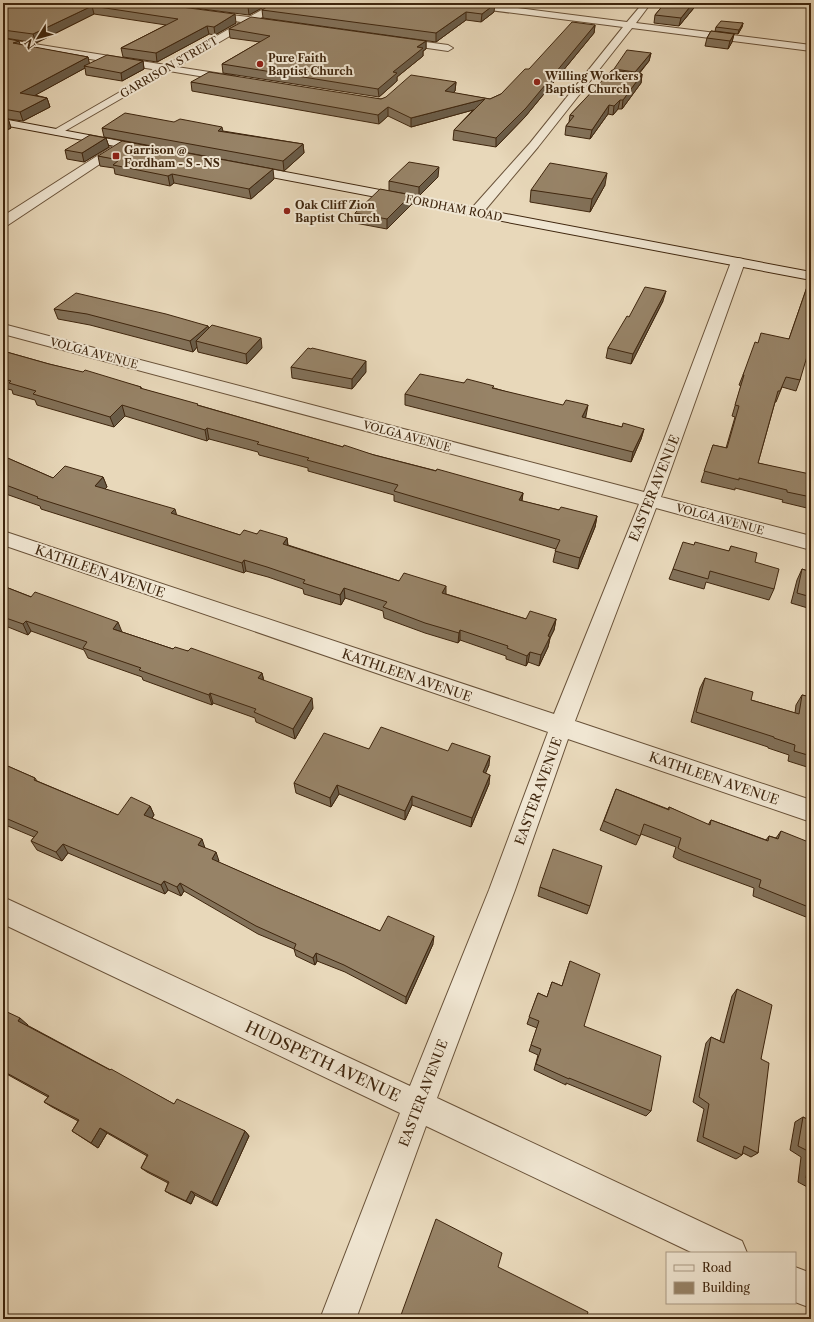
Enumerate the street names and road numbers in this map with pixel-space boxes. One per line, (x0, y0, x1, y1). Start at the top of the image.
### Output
street label: GARRISON STREET (117, 33, 221, 101)
street label: FORDHAM ROAD (404, 192, 504, 224)
street label: VOLGA AVENUE (47, 334, 140, 372)
street label: VOLGA AVENUE (360, 417, 453, 455)
street label: EASTER AVENUE (625, 432, 683, 544)
street label: VOLGA AVENUE (673, 500, 766, 538)
street label: KATHLEEN AVENUE (33, 541, 167, 601)
street label: KATHLEEN AVENUE (340, 645, 474, 705)
street label: EASTER AVENUE (511, 735, 565, 847)
street label: KATHLEEN AVENUE (647, 748, 781, 808)
street label: HUDSPETH AVENUE (242, 1016, 404, 1106)
street label: EASTER AVENUE (395, 1037, 451, 1149)

